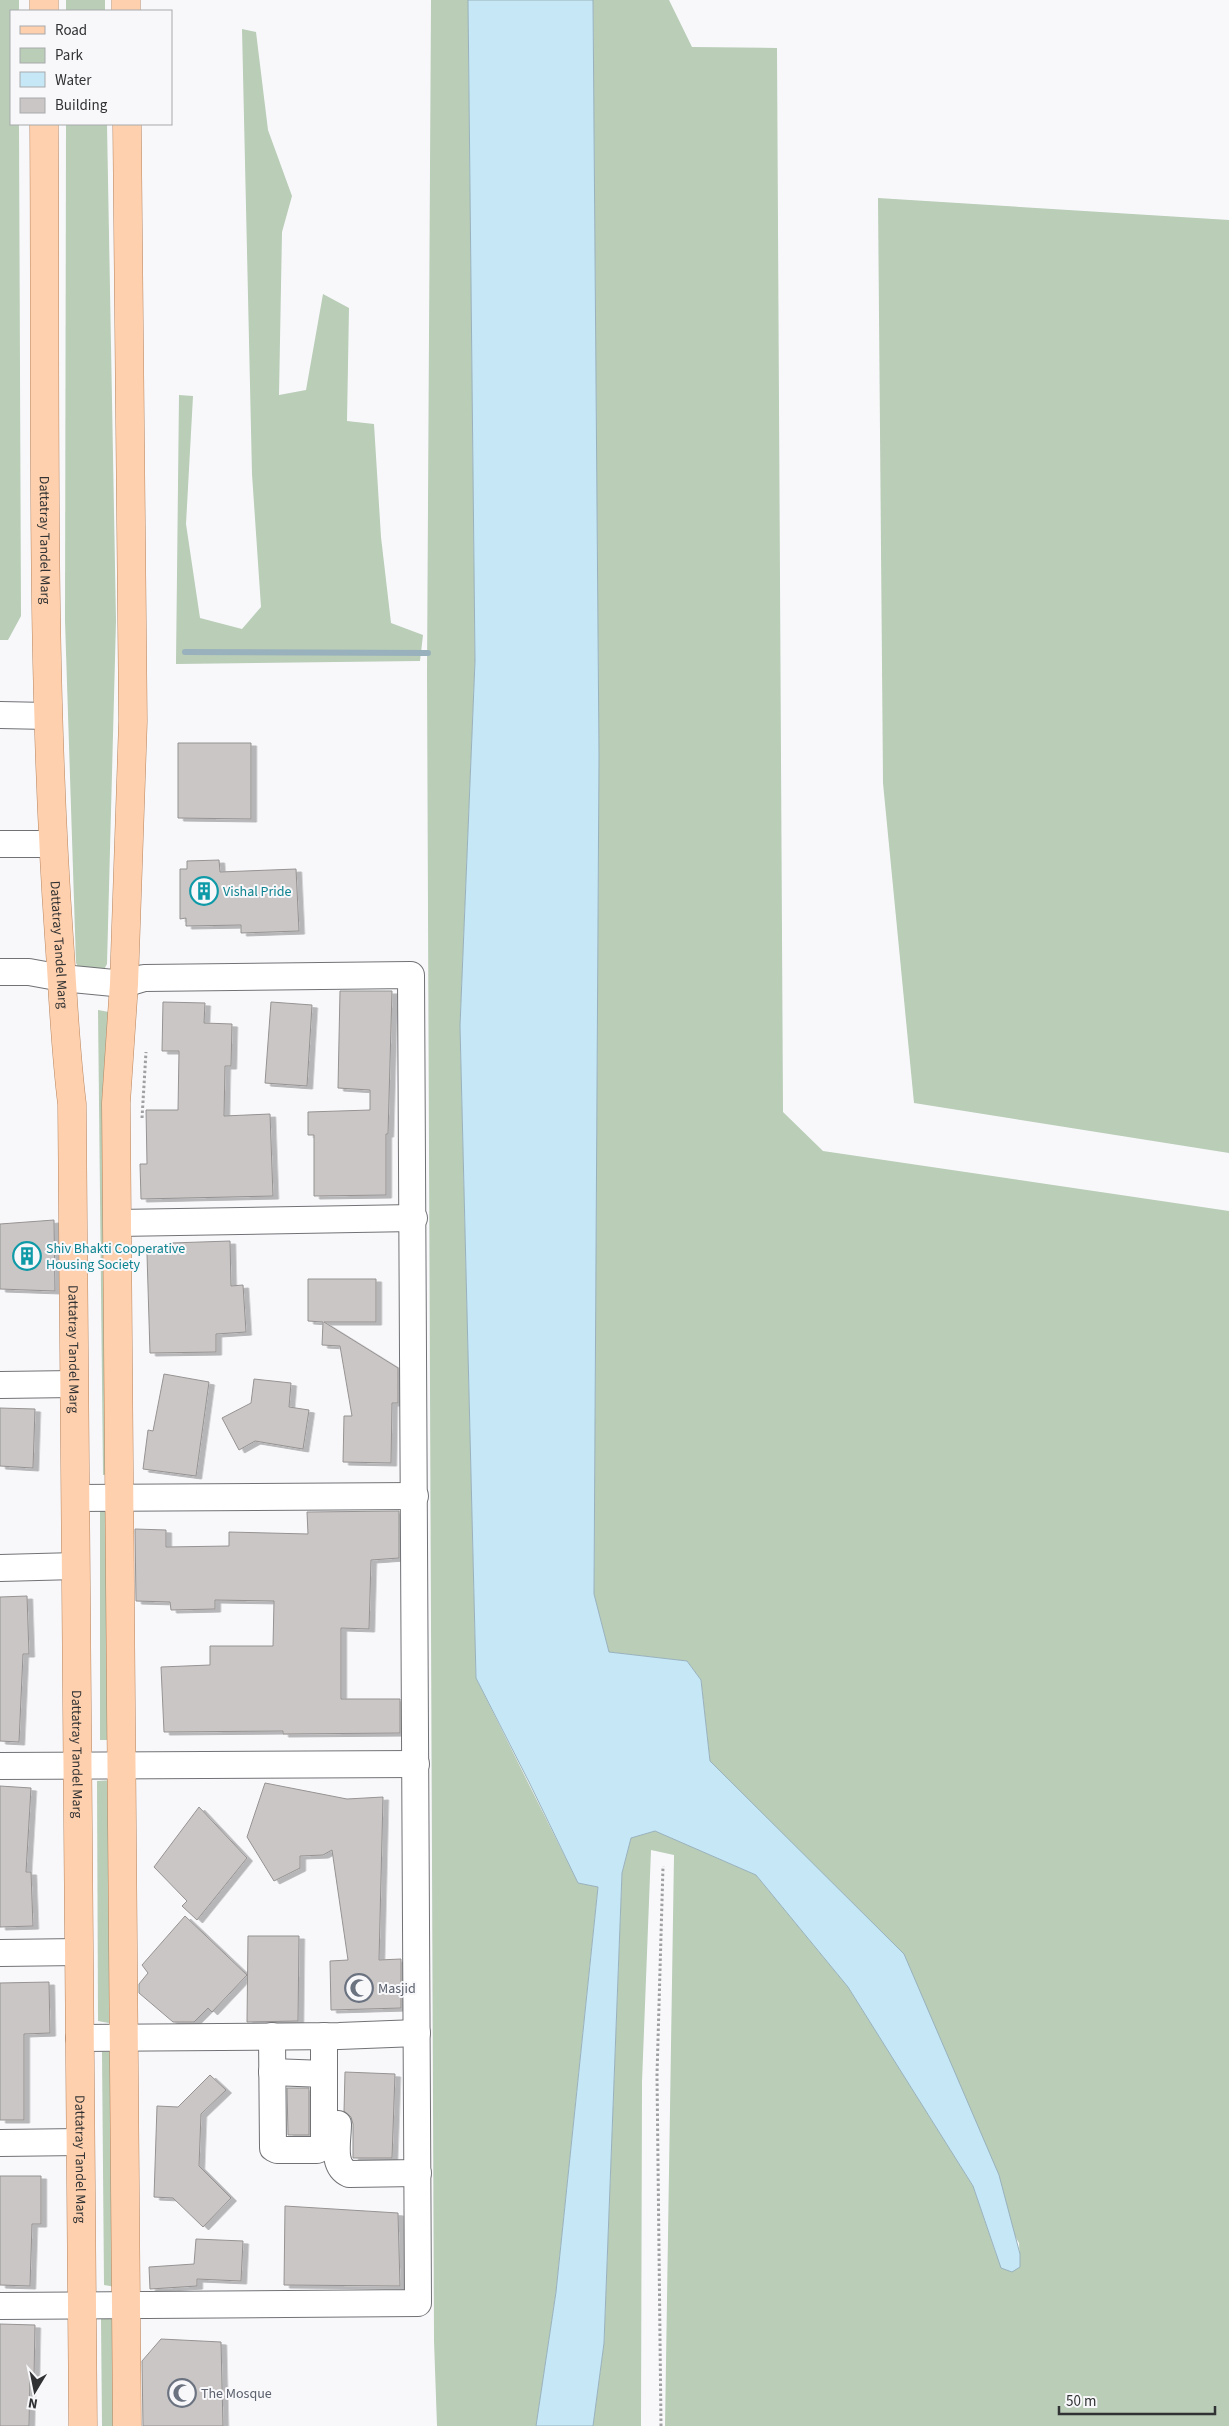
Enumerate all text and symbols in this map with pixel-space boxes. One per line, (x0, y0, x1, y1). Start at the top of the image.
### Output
legend (10, 10, 172, 125)
text: Road (55, 20, 87, 41)
text: Park (55, 45, 84, 66)
text: Water (55, 70, 92, 91)
text: Building (55, 95, 108, 116)
street label: Dattatray Tandel Marg (34, 476, 55, 604)
building icon: Vishal Pride (189, 876, 219, 906)
street label: Dattatray Tandel Marg (44, 880, 73, 1009)
place label: Vishal Pride (223, 882, 292, 902)
place label: Shiv Bhakti Cooperative Housing Society (46, 1239, 185, 1275)
building icon: Shiv Bhakti Cooperative Housing Society (12, 1241, 42, 1271)
street label: Dattatray Tandel Marg (63, 1285, 84, 1413)
street label: Dattatray Tandel Marg (66, 1690, 87, 1818)
mosque icon: Masjid (344, 1973, 374, 2003)
place label: Masjid (378, 1979, 416, 1999)
street label: Dattatray Tandel Marg (69, 2095, 90, 2223)
north arrow (10, 2366, 60, 2416)
mosque icon: The Mosque (167, 2378, 197, 2408)
place label: The Mosque (201, 2384, 272, 2404)
scale bar (1059, 2384, 1215, 2416)
text: 50 m (1066, 2391, 1096, 2412)
text: N (27, 2392, 39, 2413)

